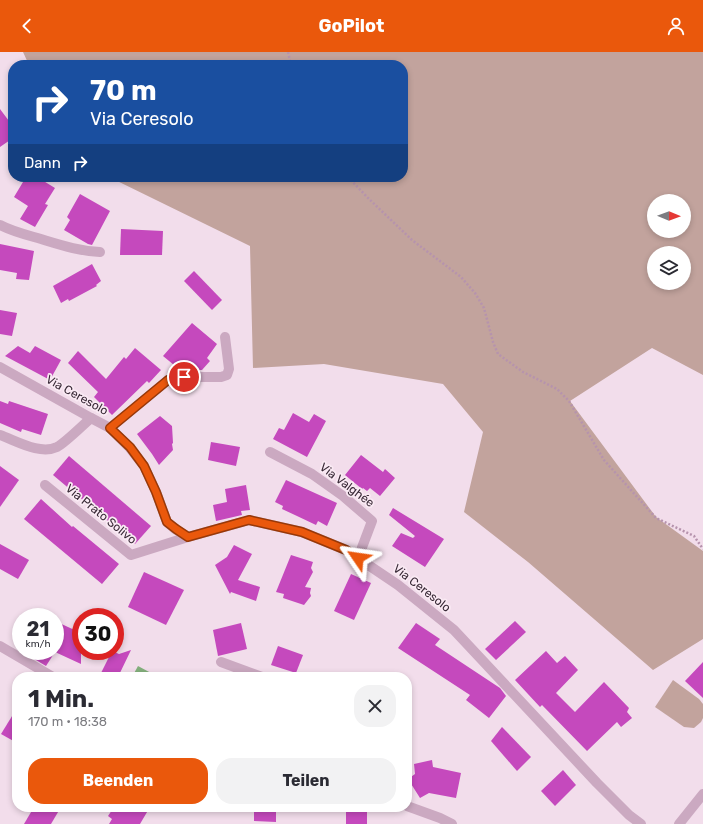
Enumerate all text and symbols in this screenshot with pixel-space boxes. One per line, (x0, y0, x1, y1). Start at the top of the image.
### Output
icon: back (16, 15, 38, 37)
text: GoPilot (319, 15, 384, 37)
icon: person (665, 15, 687, 37)
text: 70 m (90, 74, 157, 107)
icon: right (24, 76, 76, 128)
text: Via Ceresolo (90, 108, 193, 130)
icon: right (69, 152, 91, 174)
text: Dann (24, 154, 61, 172)
north arrow (647, 194, 691, 238)
map controls (647, 194, 691, 290)
button: layers (647, 246, 691, 290)
pin (167, 360, 201, 394)
icon: arrive (173, 366, 195, 388)
street label: Via Ceresolo (43, 372, 111, 418)
street label: Via Valghée (317, 460, 377, 510)
street label: Via Prato Solivo (63, 481, 139, 547)
position arrow (337, 537, 379, 579)
street label: Via Ceresolo (391, 561, 454, 615)
speed limit sign: 30 (72, 608, 124, 660)
text: 21 (27, 617, 49, 641)
text: km/h (26, 638, 50, 650)
text: 1 Min. (28, 685, 94, 713)
button: close (354, 685, 396, 727)
text: 170 m · 18:38 (28, 714, 107, 729)
button: Beenden (28, 758, 208, 804)
button: Teilen (216, 758, 396, 804)

